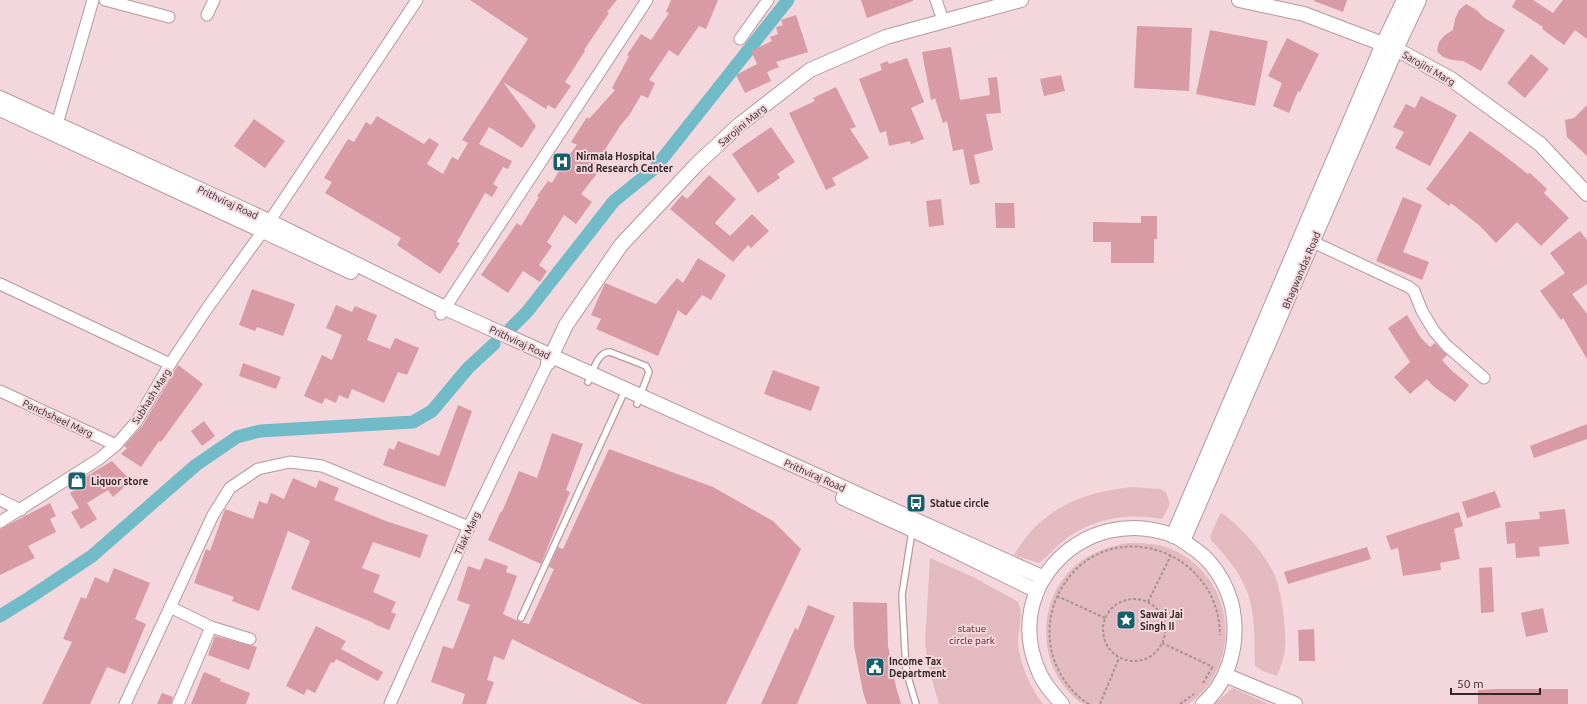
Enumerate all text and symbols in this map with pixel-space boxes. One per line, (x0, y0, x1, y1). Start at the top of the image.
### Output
street label: Sarojini Marg (1401, 49, 1457, 88)
street label: Sarojini Marg (716, 102, 768, 148)
hospital icon: Nirmala Hospital and Research Center (551, 151, 573, 173)
place label: Nirmala Hospital and Research Center (576, 151, 674, 174)
street label: Prithviraj Road (196, 184, 260, 221)
street label: Bhagwandas Road (1280, 230, 1323, 310)
street label: Prithviraj Road (488, 324, 552, 361)
street label: Subhash Marg (130, 366, 173, 426)
street label: Panchsheel Marg (21, 397, 95, 440)
street label: Prithviraj Road (782, 457, 847, 494)
shop icon: Liquor store (66, 470, 88, 492)
place label: Liquor store (91, 476, 149, 487)
bus stop icon: Statue circle (905, 492, 927, 514)
place label: Statue circle (930, 498, 989, 509)
street label: Tilak Marg (453, 510, 482, 557)
place icon: Sawai Jai Singh II (1115, 609, 1137, 631)
place label: Sawai Jai Singh II (1140, 609, 1183, 632)
park label: statue circle park (949, 623, 995, 646)
public building icon: Income Tax Department (864, 656, 886, 678)
place label: Income Tax Department (889, 656, 947, 679)
scale bar (1451, 670, 1540, 696)
text: 50 m (1457, 677, 1484, 690)

